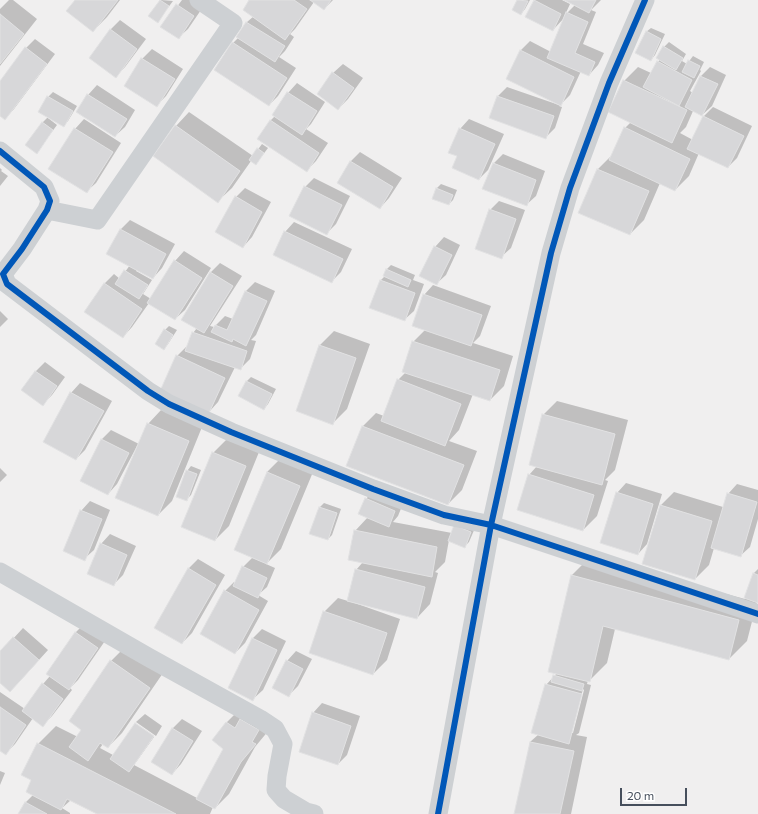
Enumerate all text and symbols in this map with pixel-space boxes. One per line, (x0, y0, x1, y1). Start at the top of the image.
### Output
scale bar (622, 780, 689, 806)
text: 20 m (627, 788, 654, 802)

